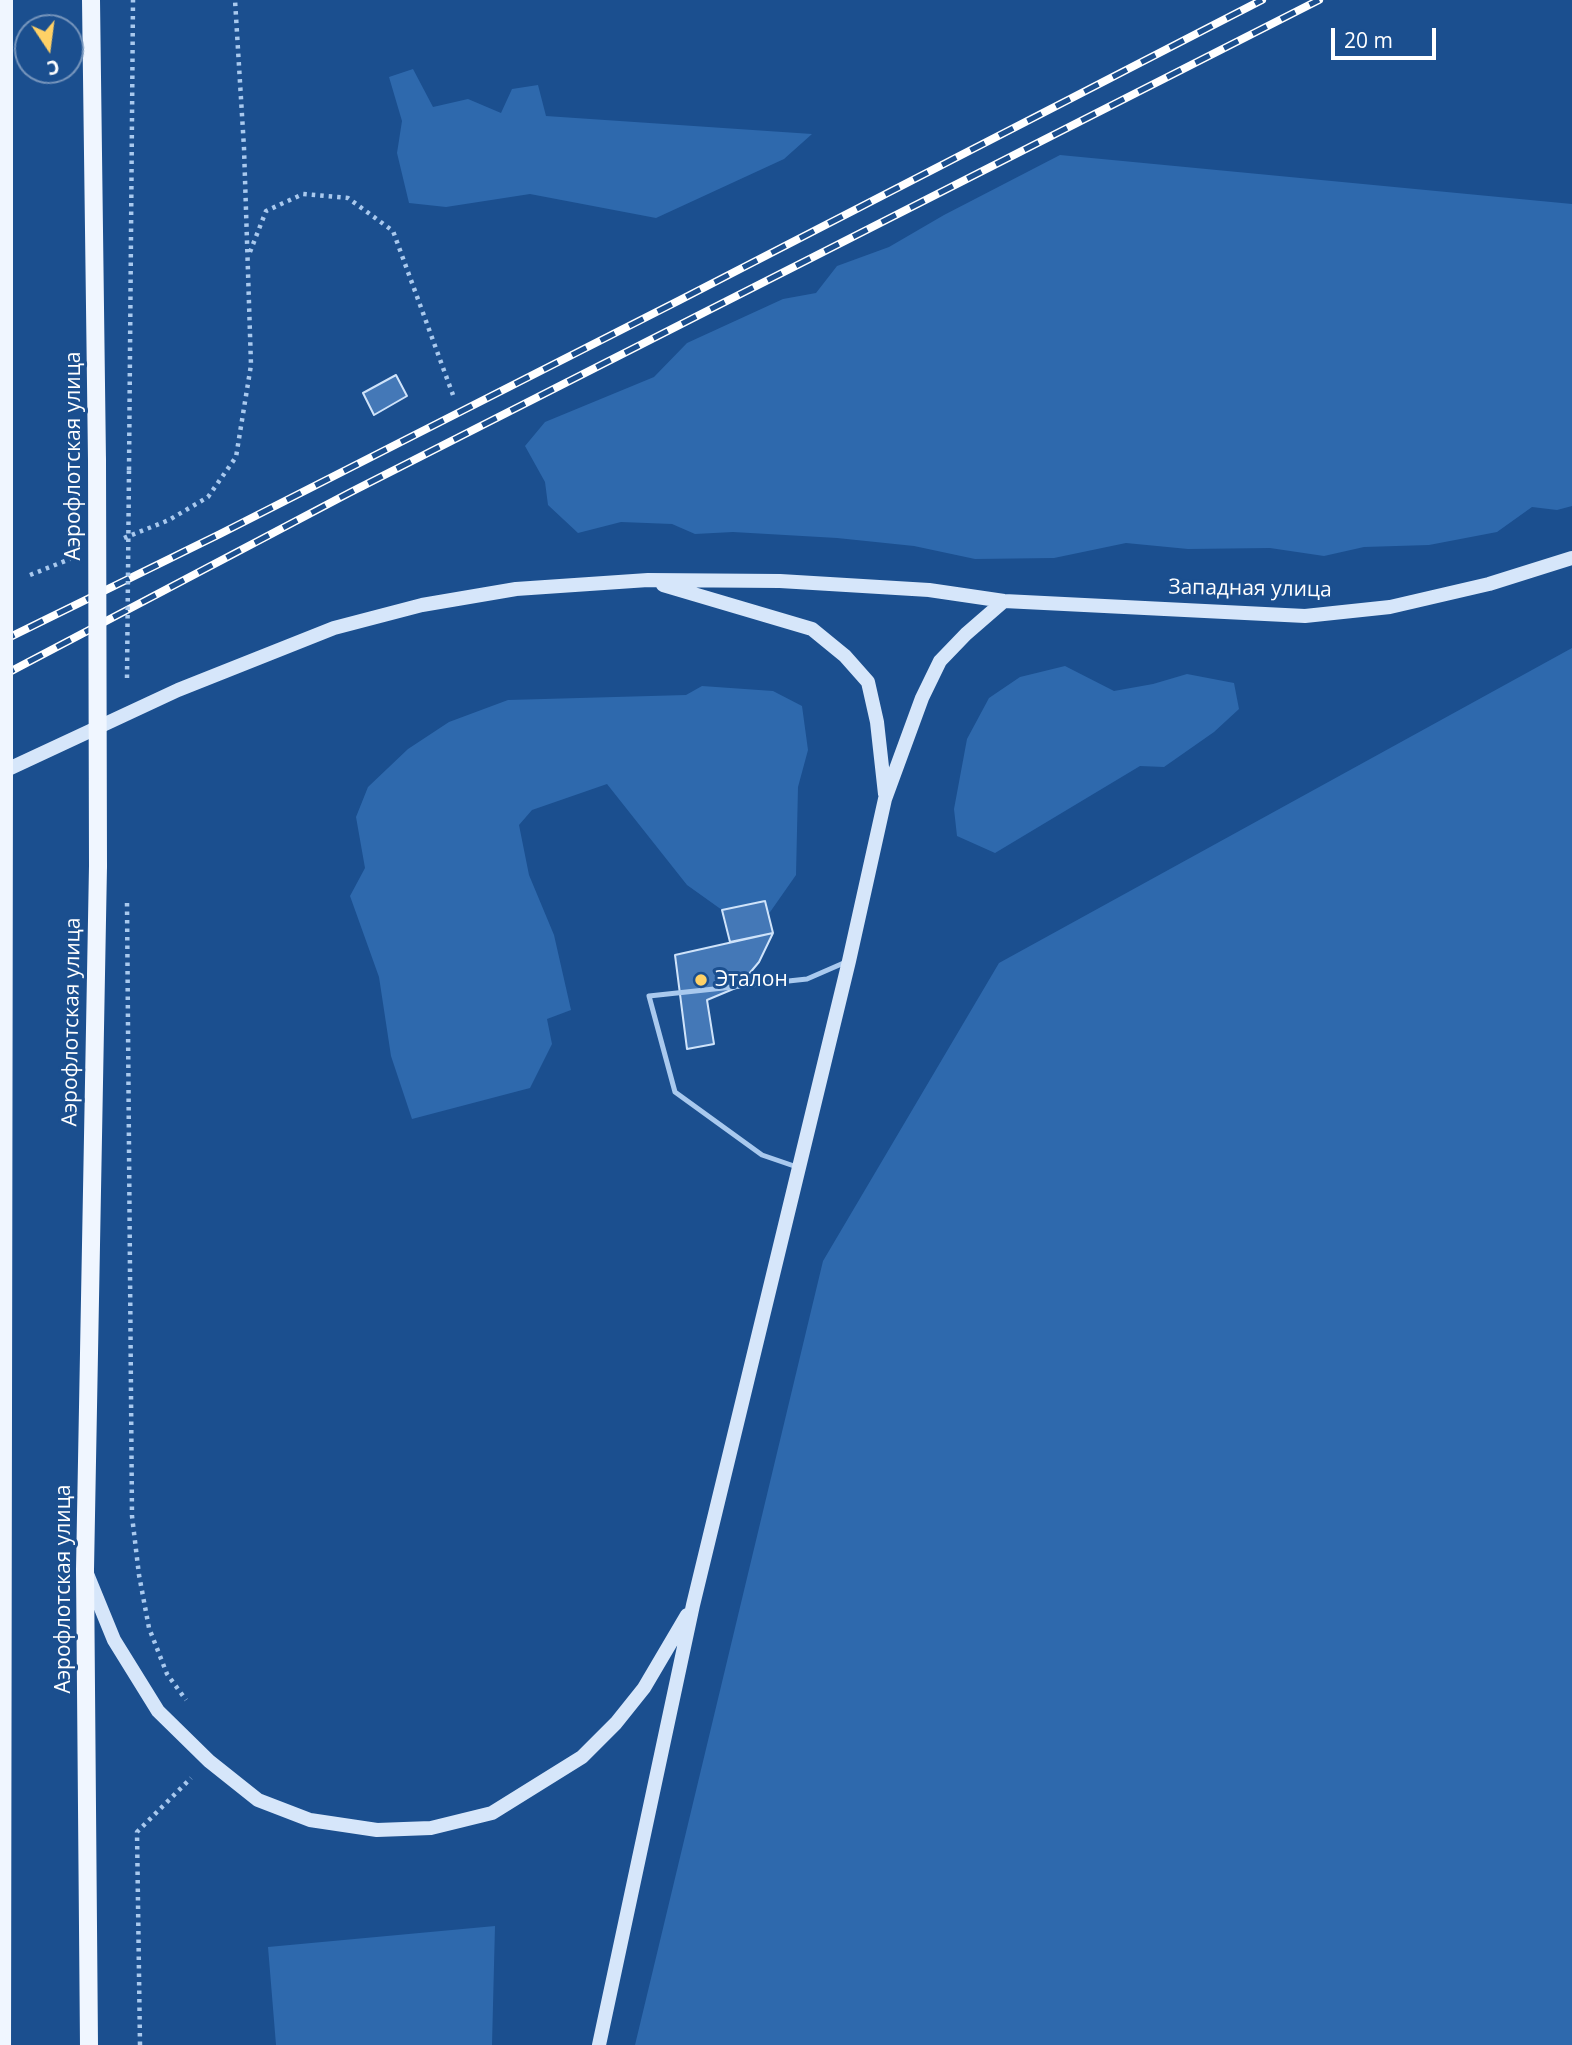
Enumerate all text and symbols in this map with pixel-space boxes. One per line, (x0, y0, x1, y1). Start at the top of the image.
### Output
north arrow (14, 14, 84, 84)
scale bar (1334, 14, 1439, 58)
text: 20 m (1344, 26, 1393, 54)
text: С (44, 53, 62, 82)
street label: Аэрофлотская улица (61, 351, 87, 561)
street label: Западная улица (1168, 575, 1332, 603)
street label: Аэрофлотская улица (58, 917, 86, 1127)
place label: Эталон (715, 967, 788, 993)
marker: Эталон (693, 972, 709, 988)
street label: Аэрофлотская улица (51, 1484, 77, 1694)

